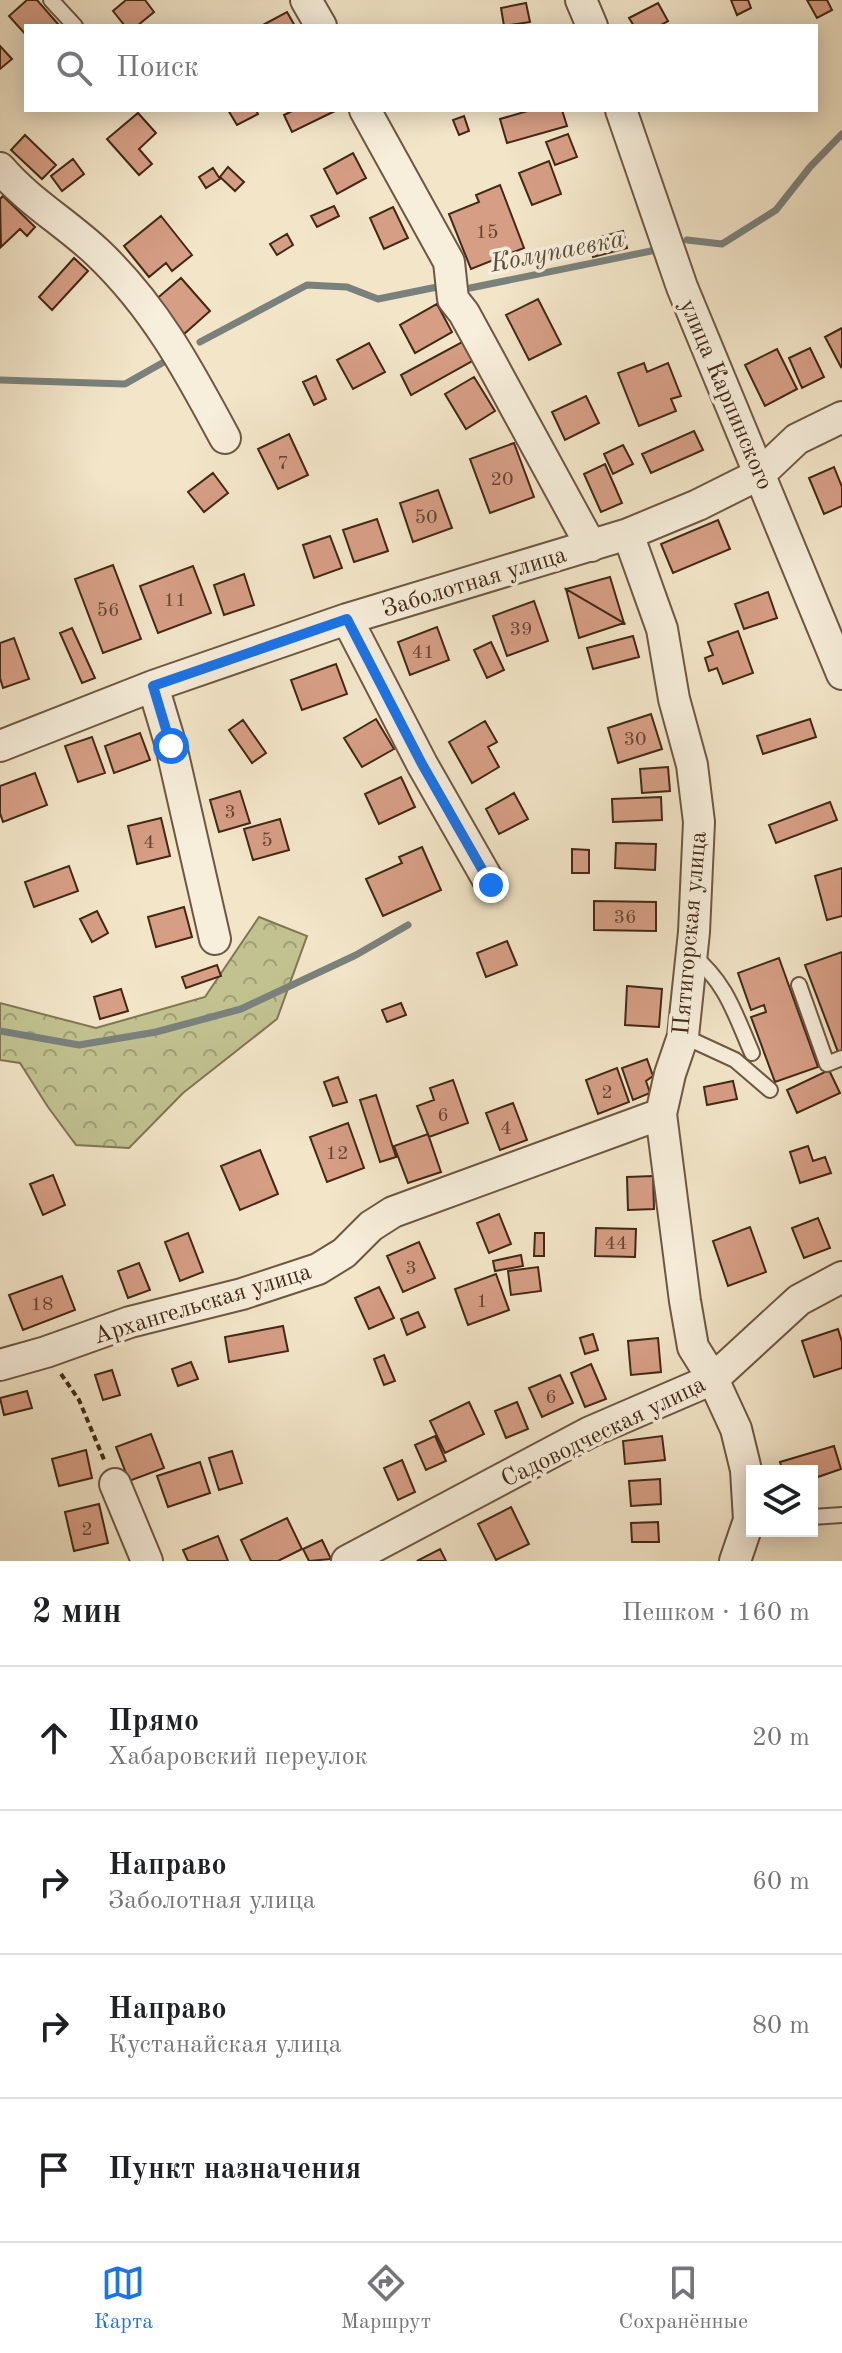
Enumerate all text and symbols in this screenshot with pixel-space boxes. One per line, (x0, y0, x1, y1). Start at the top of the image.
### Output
search box (24, 24, 818, 112)
icon: search (52, 46, 96, 90)
text: Поиск (116, 53, 199, 83)
house number: 15 (475, 223, 499, 243)
water label: Колупаевка (487, 226, 627, 278)
street label: улица Карпинского (674, 296, 776, 494)
house number: 7 (277, 454, 289, 474)
house number: 20 (490, 470, 514, 490)
house number: 50 (414, 508, 438, 528)
street label: Заболотная улица (379, 543, 570, 622)
house number: 11 (163, 591, 187, 611)
house number: 56 (96, 601, 120, 621)
house number: 39 (509, 620, 533, 640)
house number: 41 (411, 643, 435, 663)
route start (153, 728, 189, 764)
house number: 30 (623, 730, 647, 750)
house number: 3 (224, 803, 236, 823)
street label: Пятигорская улица (670, 830, 712, 1036)
house number: 5 (261, 831, 273, 851)
house number: 4 (143, 833, 155, 853)
route end (473, 867, 509, 903)
house number: 36 (613, 908, 637, 928)
house number: 2 (601, 1083, 613, 1103)
house number: 6 (437, 1106, 449, 1126)
house number: 4 (500, 1119, 512, 1139)
house number: 12 (325, 1144, 349, 1164)
house number: 44 (604, 1234, 628, 1254)
house number: 3 (405, 1259, 417, 1279)
street label: Архангельская улица (91, 1260, 314, 1349)
house number: 1 (476, 1292, 488, 1312)
house number: 18 (30, 1295, 54, 1315)
street label: Садоводческая улица (498, 1373, 710, 1493)
house number: 6 (545, 1388, 557, 1408)
map controls (746, 1465, 818, 1537)
button: layers (746, 1465, 818, 1537)
house number: 2 (81, 1520, 93, 1540)
text: 2 мин (32, 1596, 122, 1630)
text: Пешком · 160 m (622, 1600, 810, 1626)
text: Прямо (108, 1707, 199, 1737)
icon: ahead (32, 1716, 76, 1760)
text: 20 m (752, 1725, 810, 1751)
text: Хабаровский переулок (108, 1744, 368, 1770)
text: Направо (108, 1851, 227, 1881)
icon: right (32, 1860, 76, 1904)
text: 60 m (752, 1869, 810, 1895)
text: Заболотная улица (108, 1888, 316, 1914)
text: Направо (108, 1995, 227, 2025)
icon: right (32, 2004, 76, 2048)
text: 80 m (752, 2013, 810, 2039)
text: Кустанайская улица (108, 2032, 342, 2058)
icon: arrive (32, 2148, 76, 2192)
text: Пункт назначения (108, 2155, 361, 2185)
tab: Карта (94, 2261, 153, 2336)
tab: Маршрут (341, 2261, 431, 2336)
tab: Сохранённые (618, 2261, 748, 2336)

